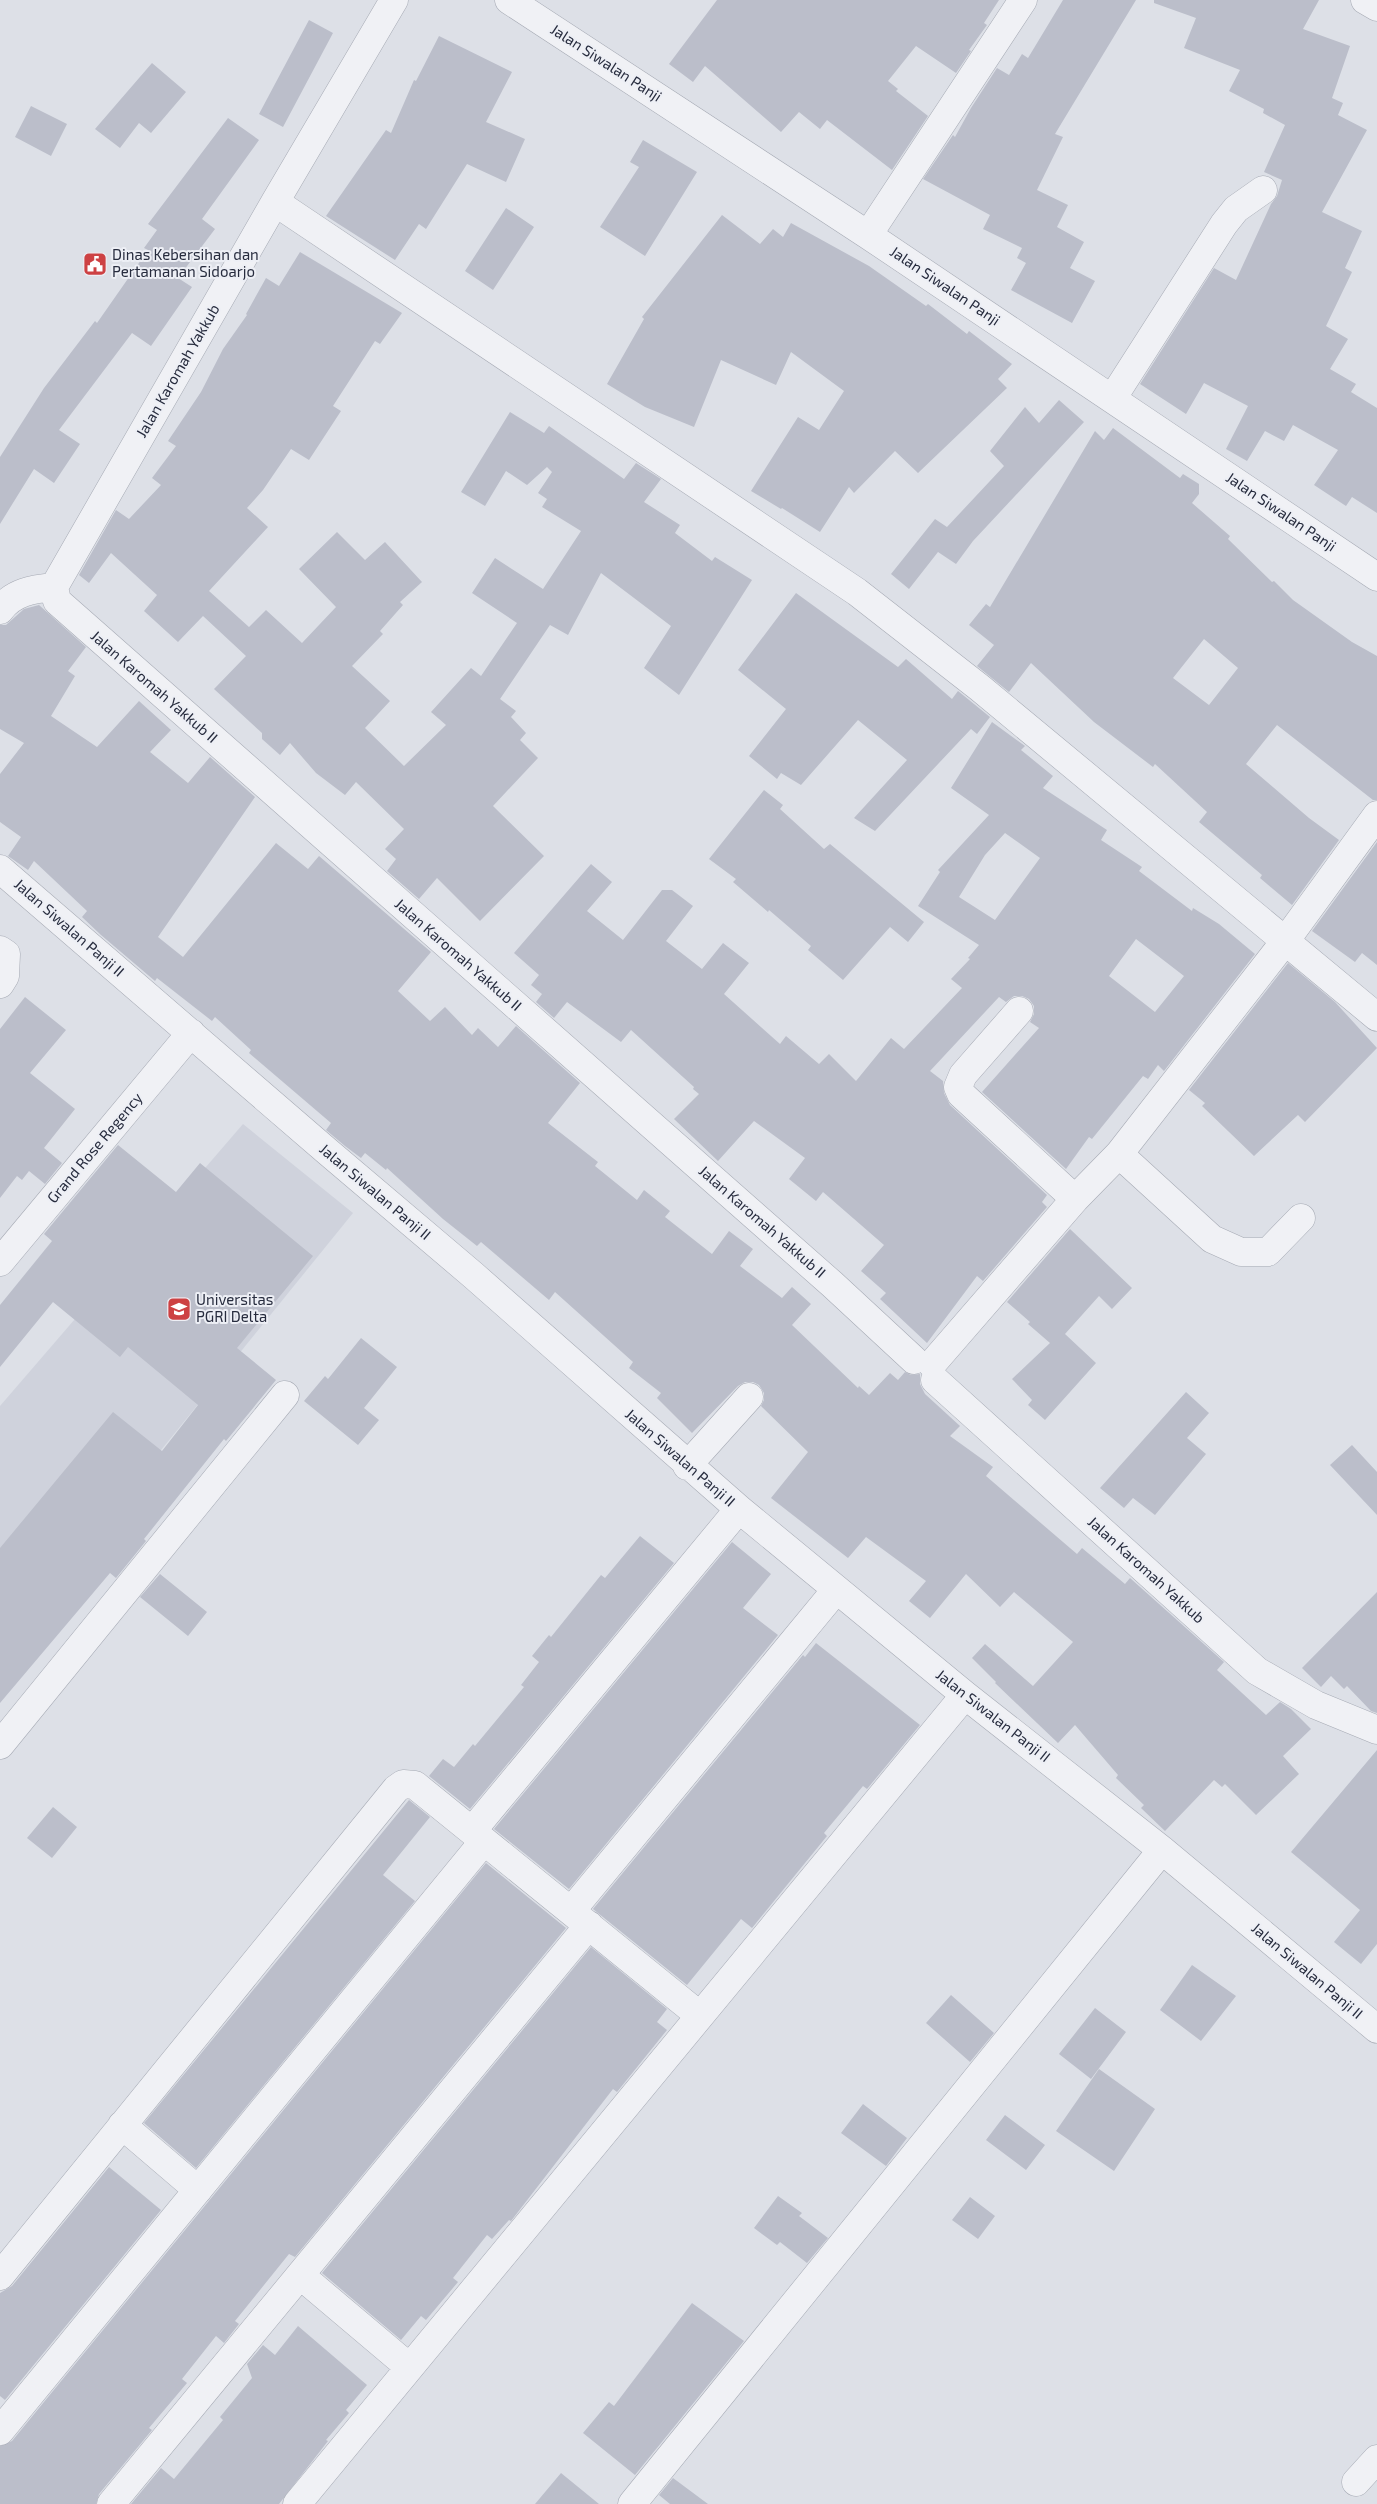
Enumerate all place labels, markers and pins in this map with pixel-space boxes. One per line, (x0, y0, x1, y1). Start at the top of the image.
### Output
place label: Dinas Kebersihan dan Pertamanan Sidoarjo (112, 245, 259, 281)
public building icon: Dinas Kebersihan dan Pertamanan Sidoarjo (82, 251, 108, 277)
place label: Universitas PGRI Delta (196, 1290, 273, 1325)
school or university icon: Universitas PGRI Delta (166, 1296, 192, 1322)

